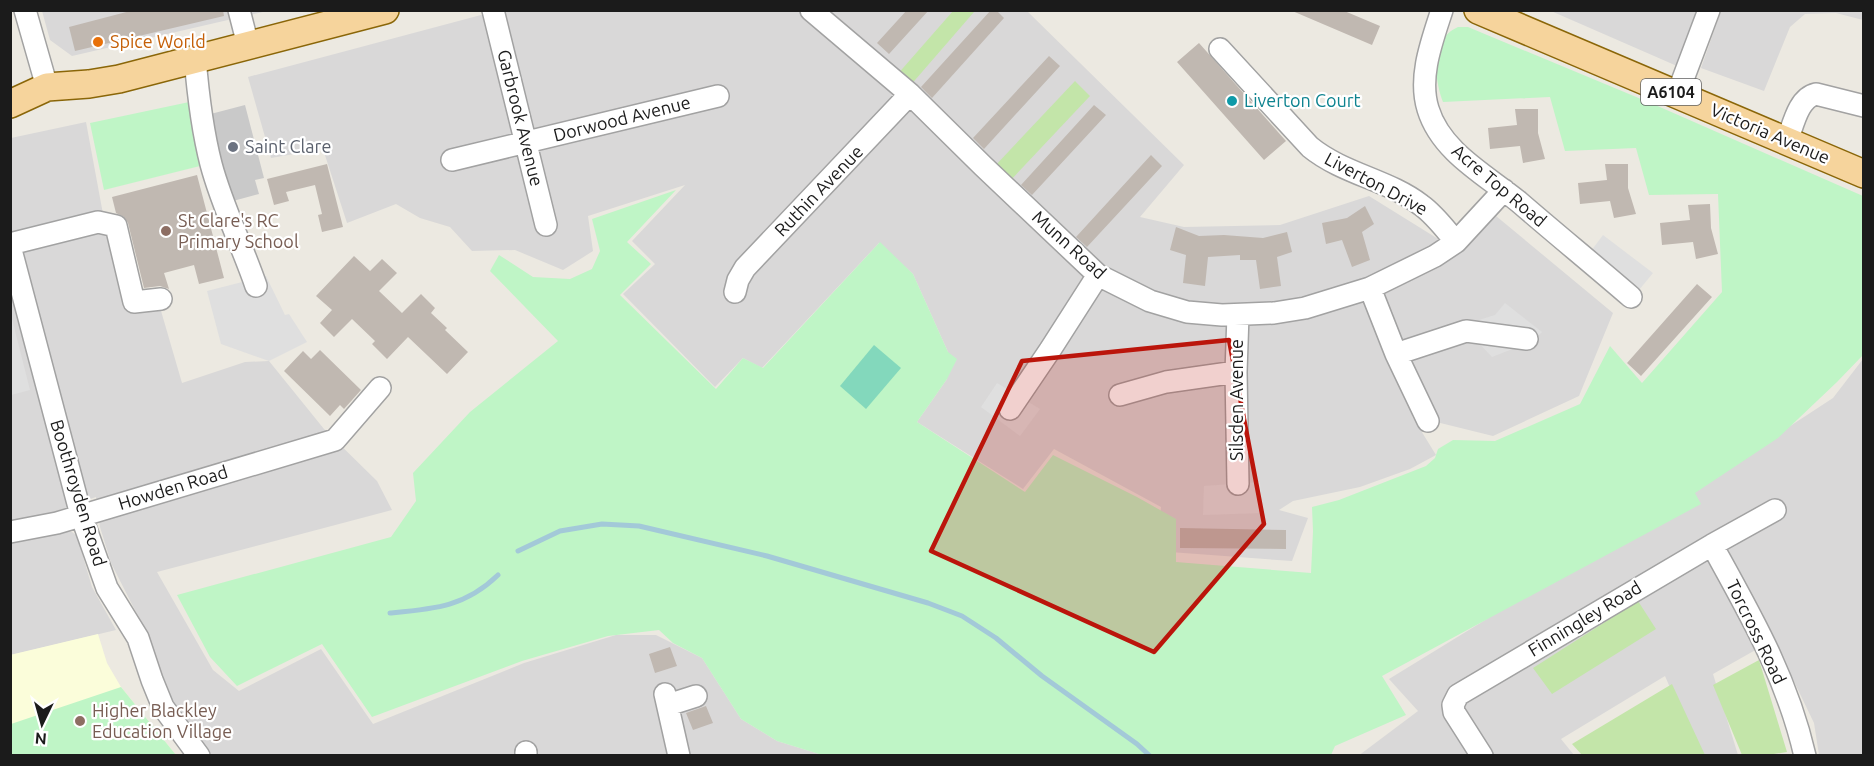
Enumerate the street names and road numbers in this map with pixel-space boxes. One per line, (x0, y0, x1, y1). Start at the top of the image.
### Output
street label: Garbrook Avenue (494, 47, 548, 188)
road number: A6104 (1641, 79, 1701, 105)
street label: Dorwood Avenue (551, 91, 692, 145)
street label: Victoria Avenue (1708, 99, 1833, 167)
street label: Acre Top Road (1449, 140, 1551, 230)
street label: Ruthin Avenue (770, 141, 867, 240)
street label: Liverton Drive (1322, 148, 1431, 219)
street label: Munn Road (1029, 206, 1111, 282)
street label: Silsden Avenue (1226, 339, 1246, 461)
street label: Boothroyden Road (47, 417, 111, 568)
street label: Howden Road (116, 461, 230, 513)
street label: Torcross Road (1723, 576, 1791, 687)
street label: Finningley Road (1524, 577, 1645, 660)

